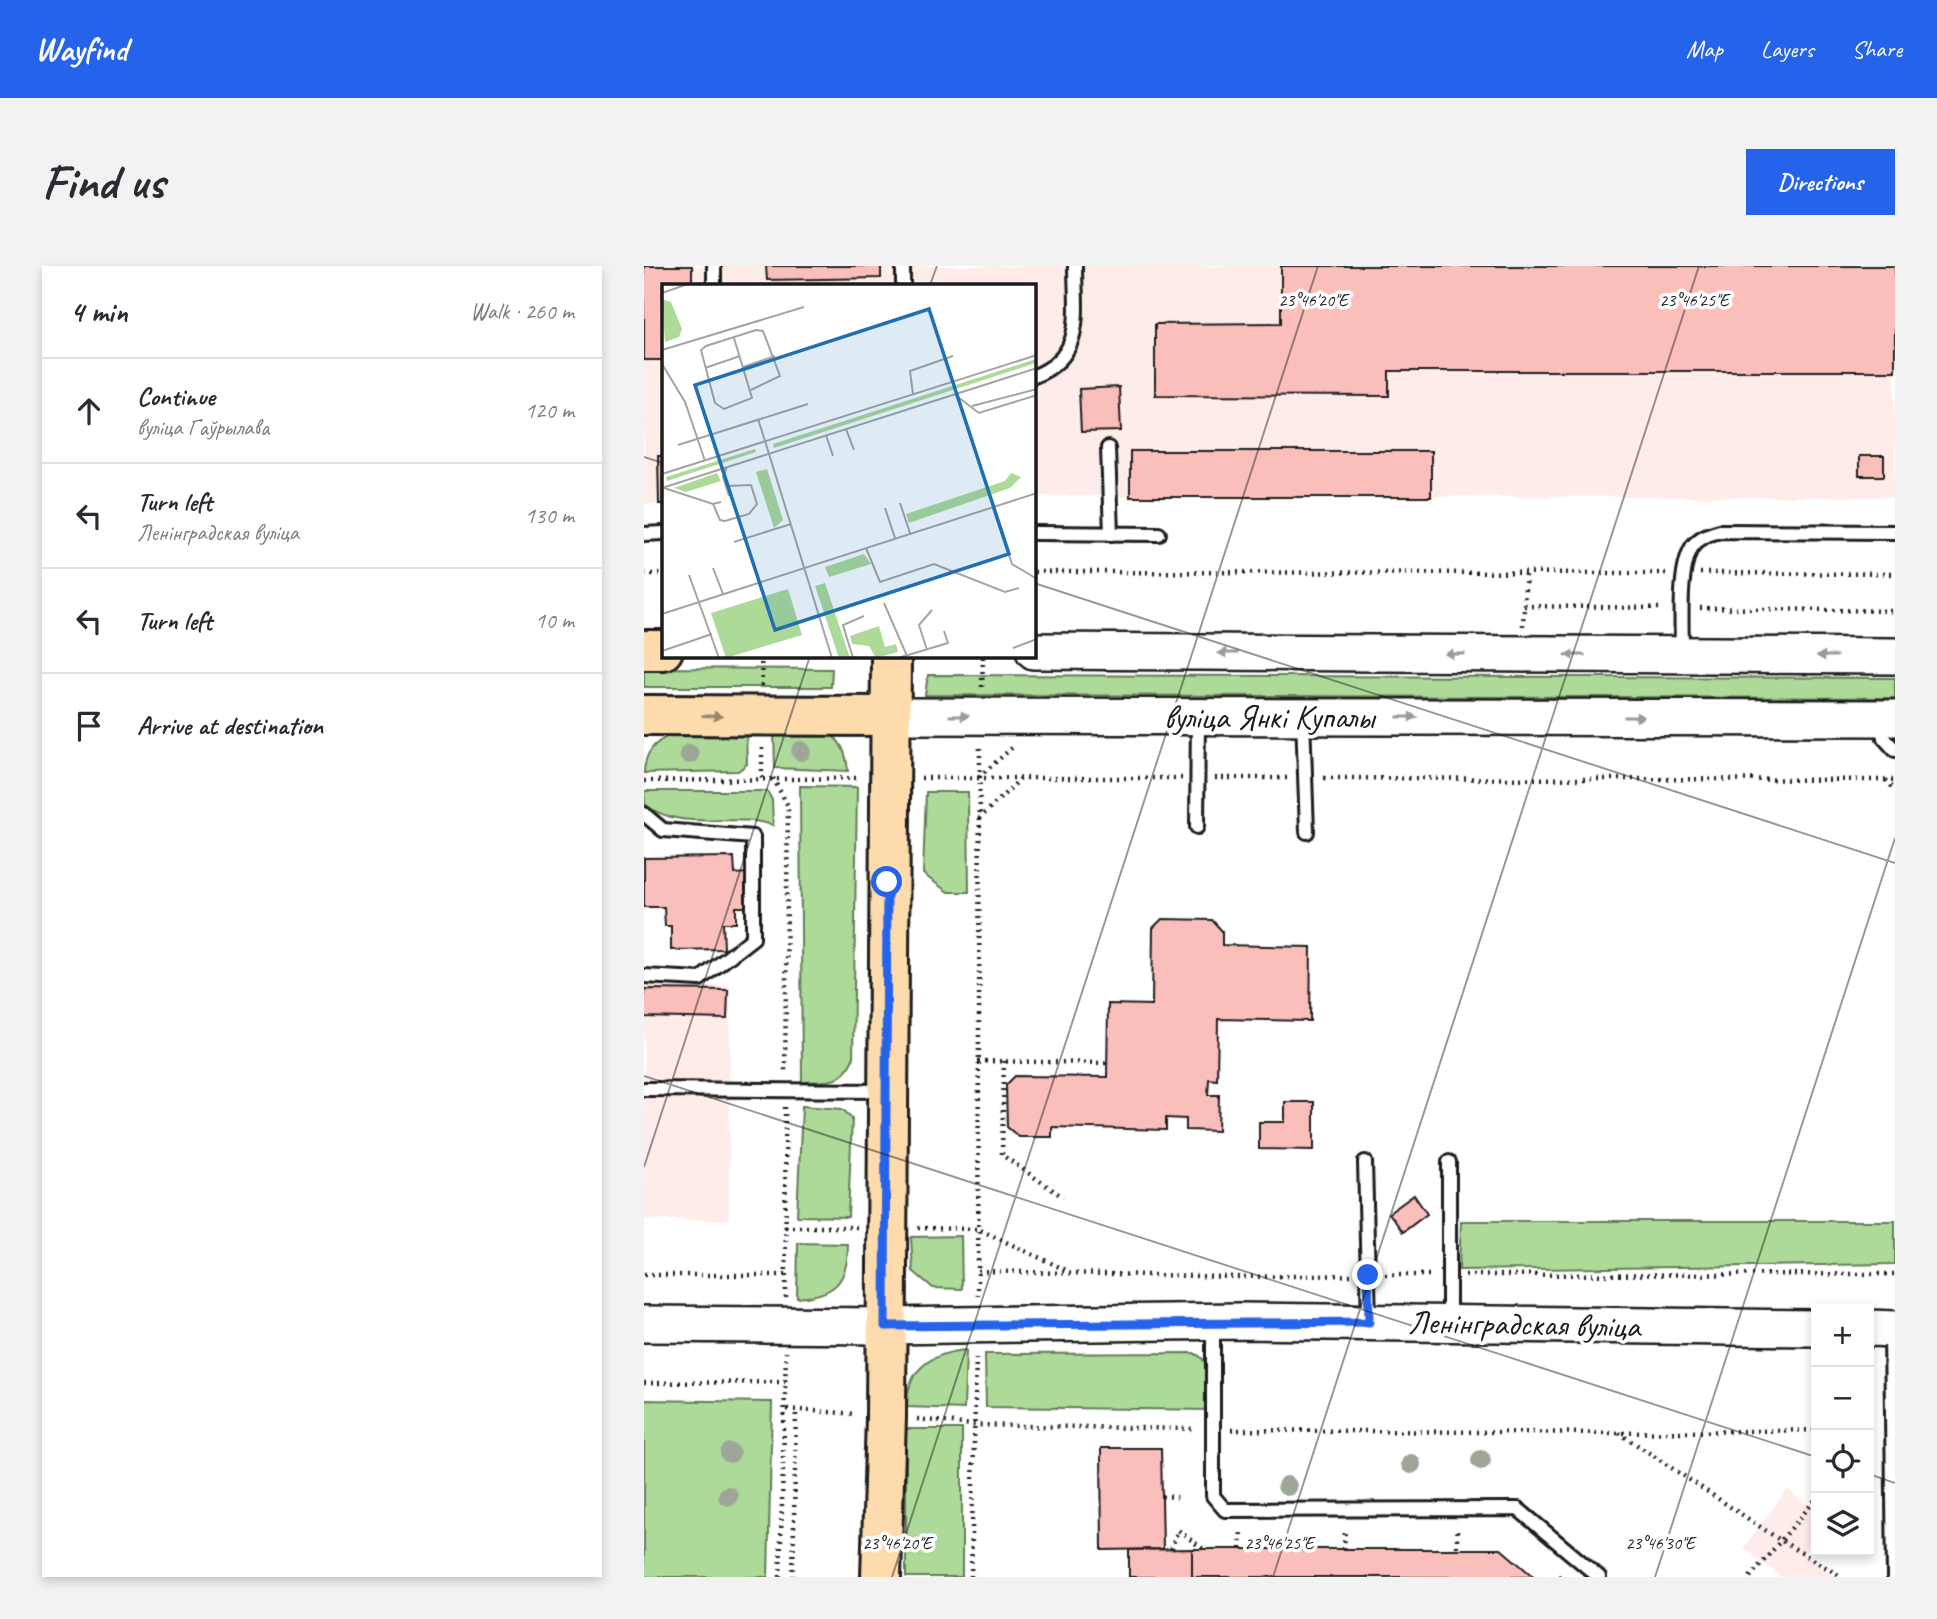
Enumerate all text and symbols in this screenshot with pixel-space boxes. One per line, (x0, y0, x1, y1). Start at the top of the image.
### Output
text: Wayfind (35, 28, 128, 70)
text: Map (1686, 34, 1723, 64)
text: Layers (1761, 34, 1814, 64)
text: Share (1852, 34, 1902, 64)
button: Directions (1746, 149, 1895, 215)
text: Find us (42, 151, 164, 213)
inset map (662, 284, 1036, 658)
text: 23°46'20"E (1278, 289, 1350, 311)
text: 23°46'25"E (1659, 289, 1731, 311)
text: 4 min (70, 293, 127, 331)
text: Walk · 260 m (470, 297, 574, 326)
text: Continue (137, 380, 215, 413)
icon: ahead (70, 392, 108, 430)
text: 120 m (525, 396, 574, 425)
text: вуліца Гаўрылава (137, 413, 269, 442)
text: Turn left (137, 485, 212, 518)
icon: left (70, 497, 108, 535)
text: 130 m (525, 501, 574, 530)
text: Ленінградская вуліца (137, 518, 299, 547)
icon: left (70, 602, 108, 640)
text: Turn left (137, 604, 212, 637)
text: 10 m (535, 606, 574, 635)
one-way arrow (1216, 647, 1238, 659)
one-way arrow (1444, 648, 1466, 660)
one-way arrow (1564, 649, 1586, 661)
one-way arrow (1816, 650, 1838, 662)
street label: вуліца Янкі Купалы (1164, 696, 1377, 738)
icon: arrive (70, 707, 108, 745)
text: Arrive at destination (137, 709, 323, 742)
one-way arrow (948, 710, 970, 722)
one-way arrow (701, 711, 723, 722)
one-way arrow (1396, 711, 1418, 723)
one-way arrow (1624, 711, 1646, 723)
route start (871, 866, 902, 897)
route end (1352, 1259, 1383, 1290)
street label: Ленінградская вуліца (1407, 1301, 1643, 1347)
map controls (1811, 1304, 1874, 1556)
button: + (1811, 1304, 1874, 1367)
button: − (1811, 1367, 1874, 1430)
button: locate (1811, 1430, 1874, 1493)
button: layers (1811, 1493, 1874, 1556)
text: 23°46'20"E (862, 1532, 934, 1554)
text: 23°46'25"E (1244, 1532, 1316, 1554)
text: 23°46'30"E (1625, 1532, 1697, 1554)

